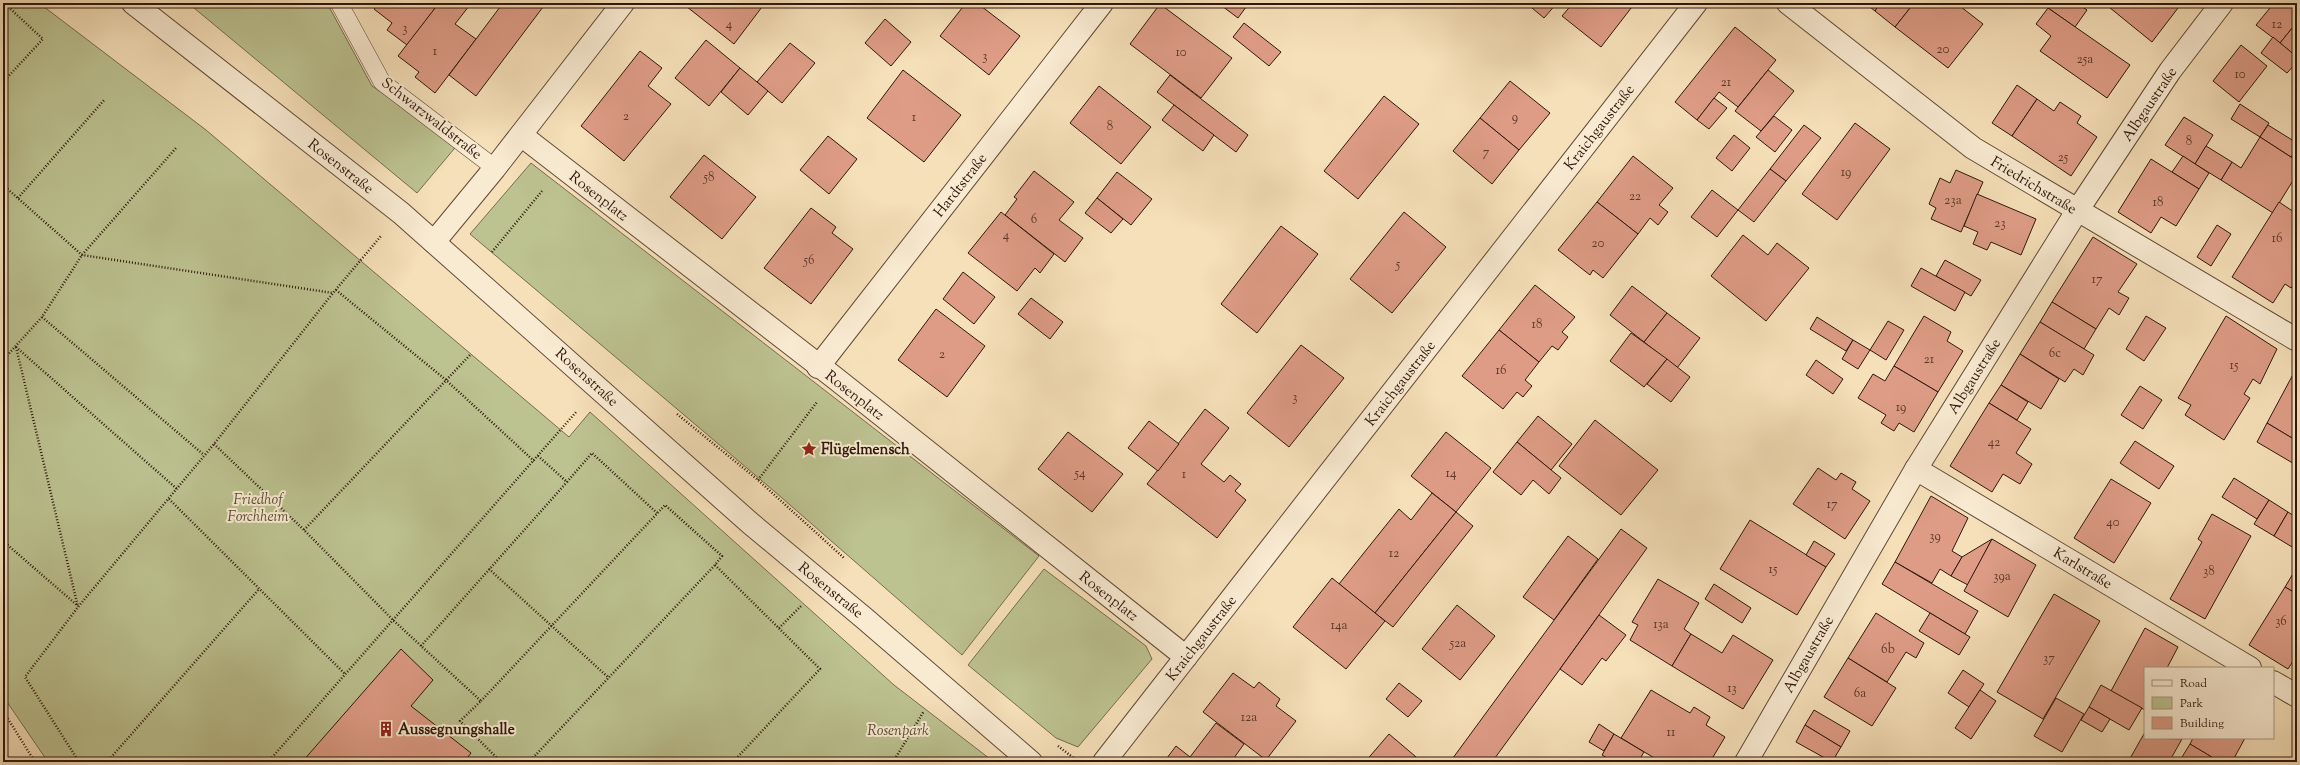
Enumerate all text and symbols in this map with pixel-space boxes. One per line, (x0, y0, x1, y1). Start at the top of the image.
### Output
house number: 4 (726, 16, 733, 34)
house number: 12 (2272, 16, 2282, 34)
house number: 3 (402, 20, 408, 38)
house number: 20 (1937, 41, 1950, 59)
house number: 1 (433, 43, 438, 61)
house number: 10 (1175, 44, 1187, 62)
house number: 3 (982, 48, 988, 66)
house number: 25a (2077, 51, 2093, 69)
street label: Albgaustraße (2118, 63, 2183, 146)
house number: 10 (2234, 66, 2246, 84)
street label: Schwarzwaldstraße (376, 73, 486, 165)
house number: 21 (1721, 74, 1732, 92)
street label: Kraichgaustraße (1560, 81, 1640, 175)
house number: 2 (623, 108, 629, 126)
house number: 1 (912, 109, 917, 127)
house number: 9 (1512, 109, 1518, 127)
house number: 8 (1107, 118, 1113, 136)
house number: 8 (2186, 133, 2192, 151)
street label: Rosenstraße (303, 135, 378, 200)
house number: 7 (1483, 144, 1490, 162)
street label: Hardtstraße (929, 149, 993, 222)
house number: 25 (2058, 149, 2069, 167)
street label: Friedrichstraße (1986, 152, 2080, 220)
house number: 19 (1841, 164, 1851, 182)
street label: Rosenplatz (564, 167, 632, 227)
house number: 58 (703, 169, 714, 187)
house number: 22 (1629, 188, 1641, 206)
house number: 23a (1944, 192, 1962, 210)
house number: 18 (2153, 194, 2163, 212)
house number: 6 (1031, 211, 1037, 229)
house number: 23 (1994, 215, 2006, 233)
house number: 4 (1003, 227, 1010, 245)
house number: 16 (2272, 230, 2282, 248)
house number: 20 (1592, 235, 1605, 253)
house number: 56 (803, 252, 814, 270)
house number: 5 (1395, 256, 1401, 274)
house number: 17 (2092, 271, 2103, 289)
house number: 18 (1532, 316, 1542, 334)
street label: Albgaustraße (1944, 335, 2007, 419)
street label: Kraichgaustraße (1361, 337, 1441, 431)
street label: Rosenstraße (550, 344, 622, 412)
house number: 6c (2049, 345, 2061, 363)
house number: 2 (939, 346, 945, 364)
house number: 21 (1924, 351, 1935, 369)
house number: 15 (2230, 357, 2239, 375)
house number: 16 (1496, 362, 1506, 380)
street label: Rosenplatz (820, 366, 888, 426)
house number: 3 (1292, 389, 1298, 407)
house number: 19 (1896, 399, 1906, 417)
house number: 42 (1988, 434, 2000, 452)
place icon: Flügelmensch (800, 440, 818, 458)
place label: Flügelmensch (821, 440, 910, 461)
house number: 54 (1074, 465, 1086, 483)
house number: 14 (1446, 465, 1457, 483)
house number: 1 (1182, 466, 1187, 484)
park label: Friedhof Forchheim (227, 490, 289, 528)
house number: 17 (1827, 496, 1838, 514)
house number: 40 (2106, 514, 2120, 532)
house number: 39 (1929, 528, 1941, 546)
street label: Karlstraße (2049, 543, 2116, 595)
house number: 12 (1389, 545, 1399, 563)
street label: Rosenstraße (793, 558, 867, 624)
house number: 15 (1769, 561, 1778, 579)
house number: 38 (2203, 563, 2215, 581)
street label: Rosenplatz (1074, 567, 1142, 627)
house number: 39a (1993, 568, 2011, 586)
street label: Kraichgaustraße (1162, 592, 1242, 686)
street label: Albgaustraße (1779, 612, 1840, 697)
house number: 36 (2275, 613, 2287, 631)
house number: 13a (1653, 616, 1669, 634)
house number: 14a (1331, 617, 1347, 635)
house number: 52a (1449, 635, 1466, 653)
house number: 6b (1881, 641, 1895, 659)
house number: 37 (2043, 650, 2055, 668)
legend (2144, 667, 2274, 739)
text: Road (2180, 675, 2207, 693)
house number: 13 (1727, 680, 1737, 698)
house number: 6a (1854, 685, 1866, 703)
text: Park (2180, 695, 2203, 713)
house number: 12a (1241, 709, 1257, 727)
text: Building (2180, 715, 2224, 733)
building icon: Aussegnungshalle (377, 720, 395, 738)
place label: Aussegnungshalle (398, 720, 515, 741)
park label: Rosenpark (867, 721, 929, 742)
house number: 11 (1667, 724, 1676, 742)

